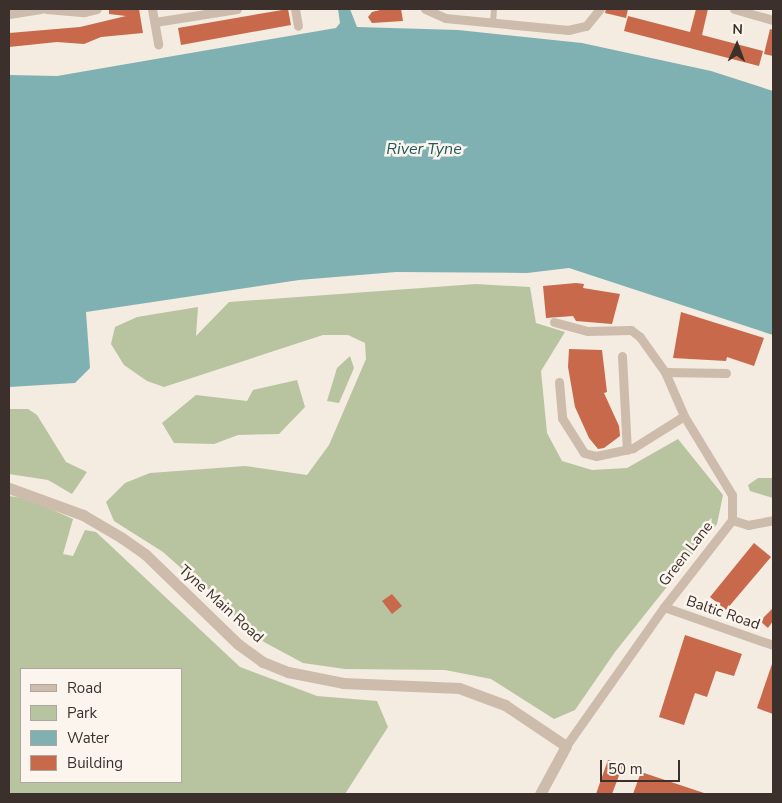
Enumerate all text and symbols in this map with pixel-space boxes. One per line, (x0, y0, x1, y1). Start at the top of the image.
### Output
north arrow (712, 20, 762, 70)
text: N (732, 20, 743, 39)
water label: River Tyne (386, 139, 462, 159)
street label: Green Lane (655, 518, 717, 590)
street label: Tyne Main Road (175, 561, 267, 647)
street label: Baltic Road (684, 592, 762, 634)
legend (20, 668, 182, 783)
text: Road (67, 678, 102, 698)
text: Park (67, 703, 97, 723)
text: Water (67, 728, 109, 748)
scale bar (602, 750, 682, 782)
text: Building (67, 753, 123, 773)
text: 50 m (608, 759, 643, 779)

